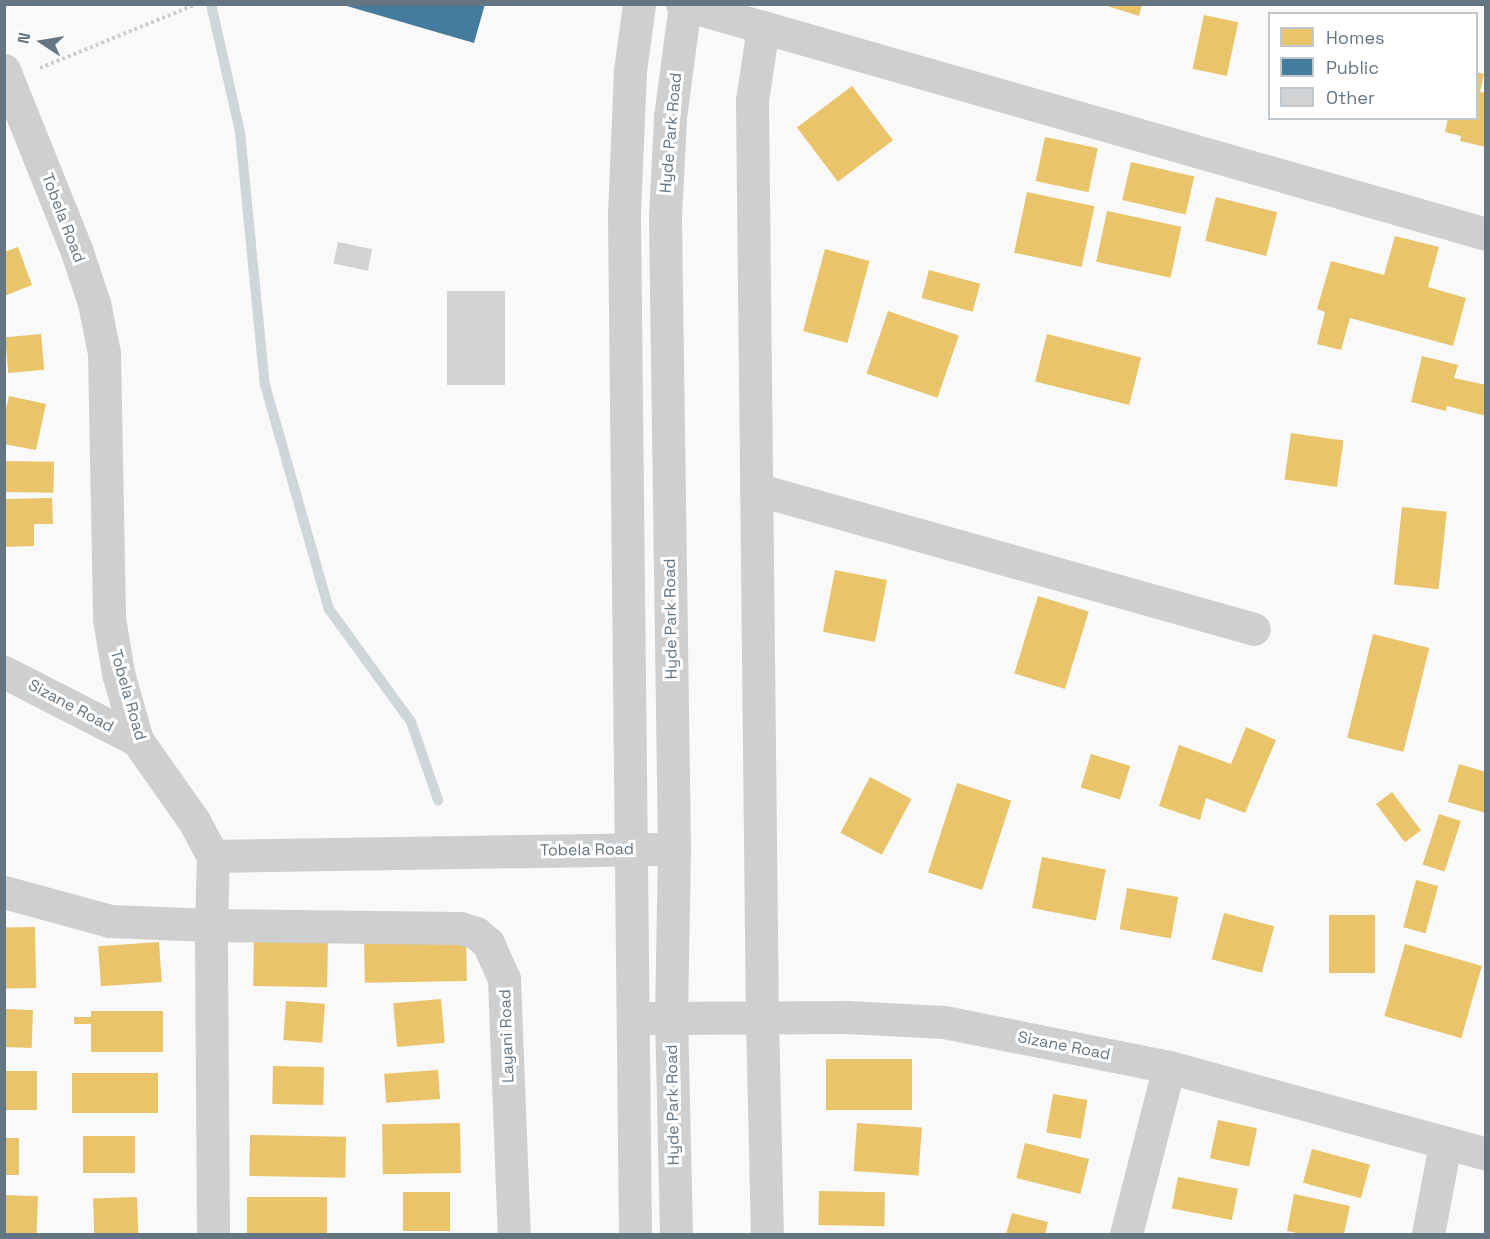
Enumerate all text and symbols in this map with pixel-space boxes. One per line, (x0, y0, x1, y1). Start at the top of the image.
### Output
north arrow (12, 12, 72, 72)
legend (1268, 12, 1478, 120)
text: Homes (1326, 26, 1385, 49)
text: N (13, 31, 35, 46)
text: Public (1326, 56, 1379, 79)
street label: Hyde Park Road (656, 72, 686, 194)
text: Other (1326, 86, 1375, 109)
street label: Tobela Road (37, 171, 89, 265)
street label: Hyde Park Road (660, 558, 682, 680)
street label: Tobela Road (106, 647, 150, 743)
street label: Sizane Road (25, 675, 117, 737)
street label: Tobela Road (540, 840, 634, 860)
street label: Layani Road (496, 989, 518, 1083)
street label: Sizane Road (1016, 1028, 1112, 1064)
street label: Hyde Park Road (662, 1044, 684, 1166)

